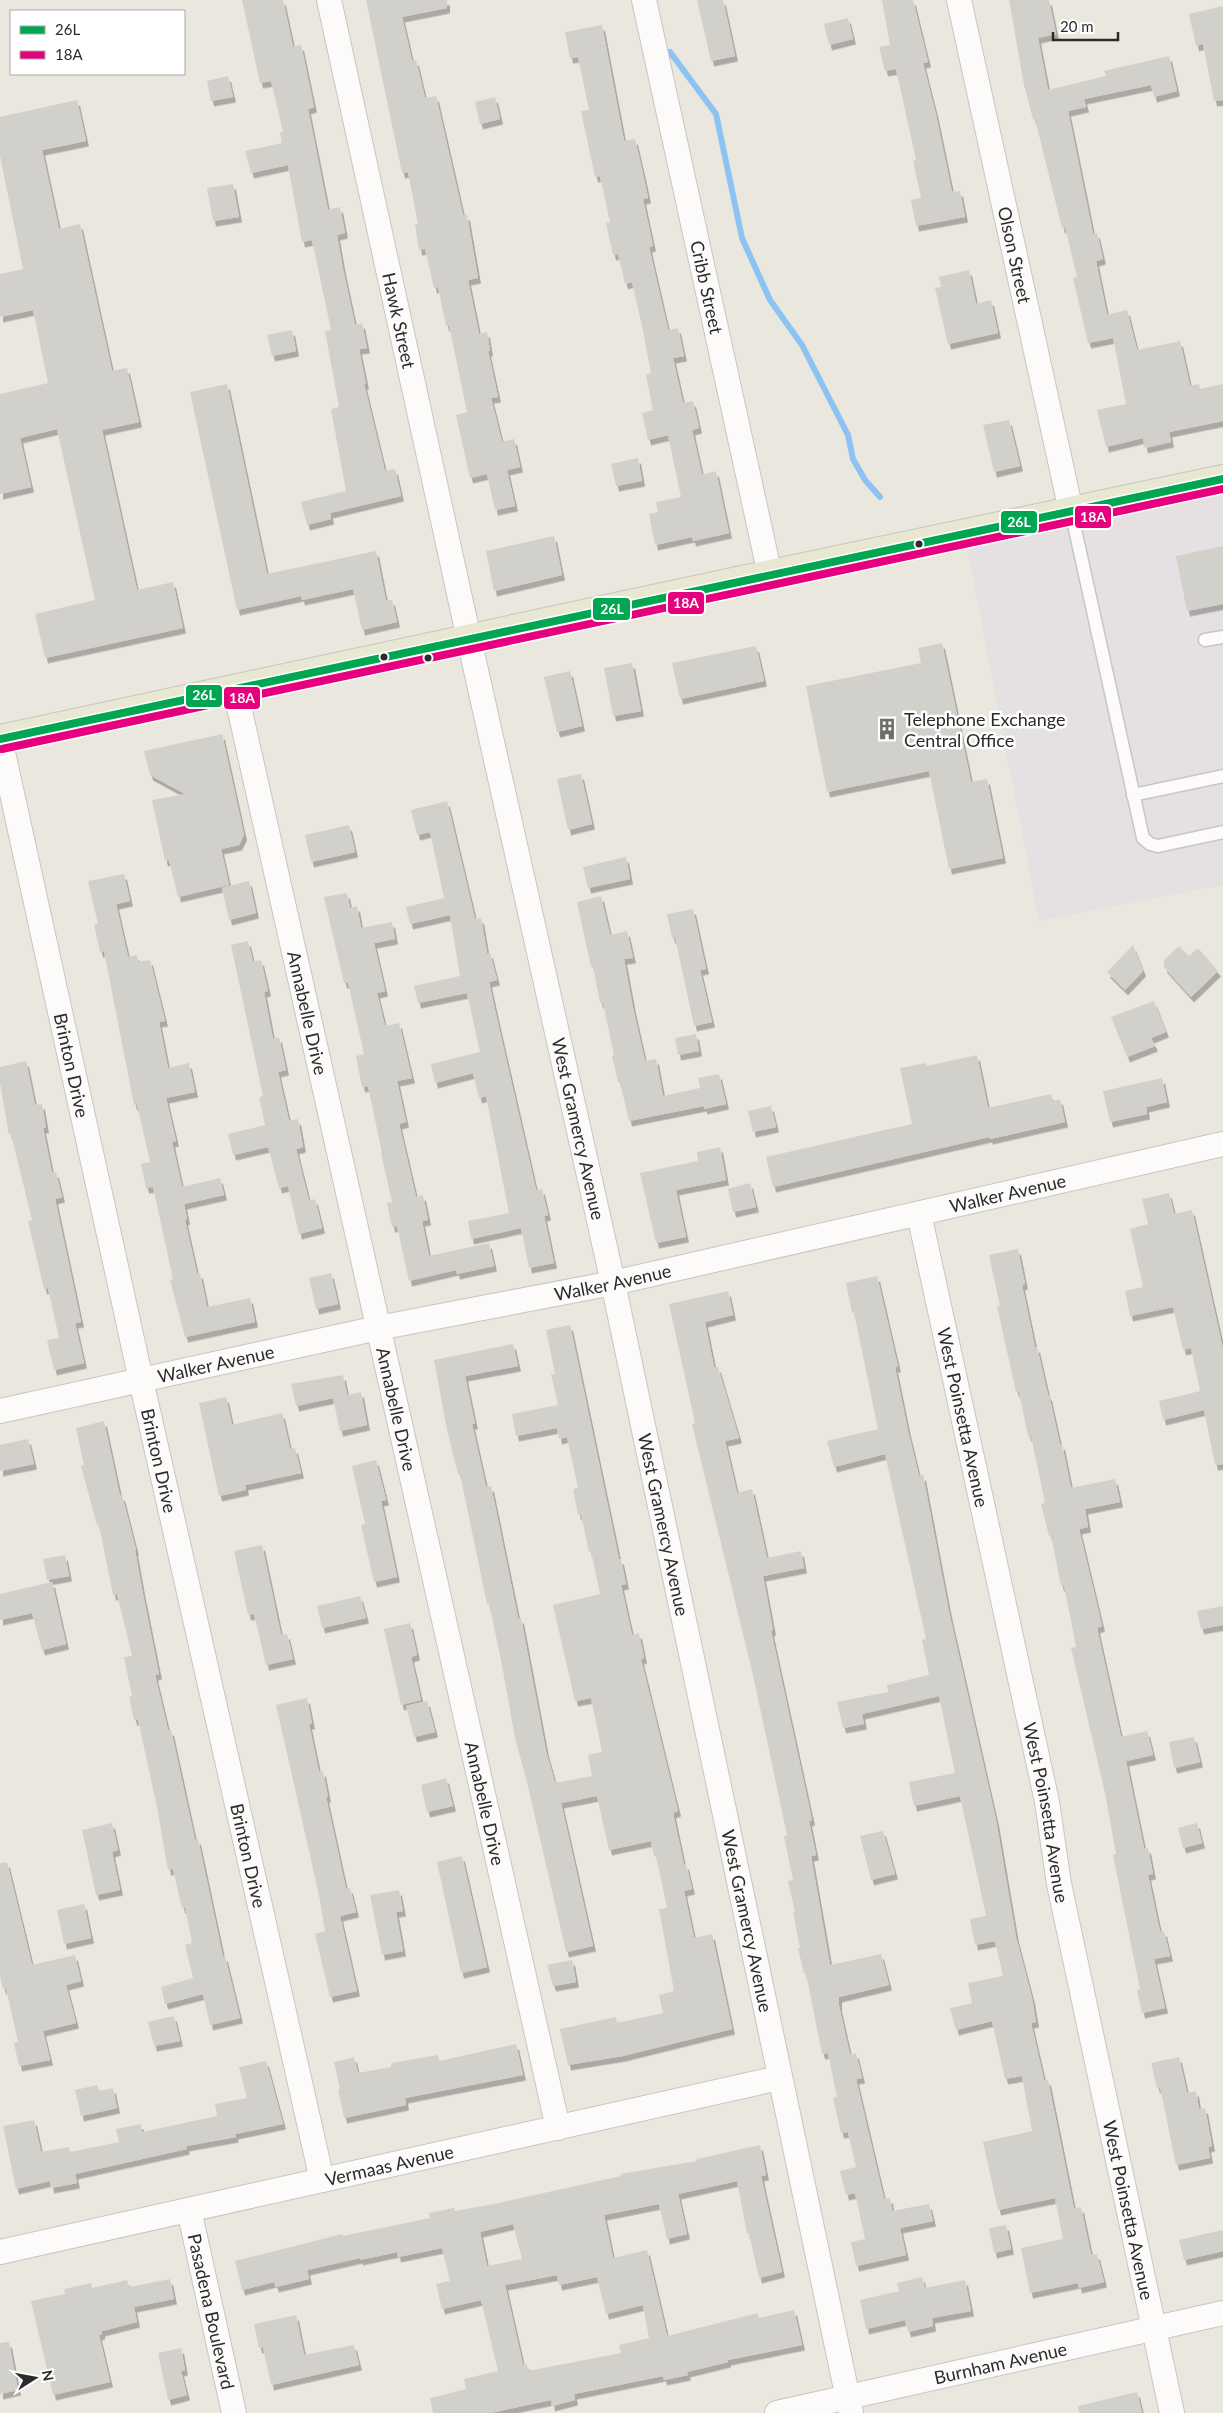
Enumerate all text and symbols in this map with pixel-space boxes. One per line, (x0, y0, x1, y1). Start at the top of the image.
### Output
legend (10, 10, 185, 75)
scale bar (1053, 10, 1118, 42)
text: 20 m (1060, 17, 1094, 35)
text: 26L (55, 20, 80, 38)
text: 18A (55, 45, 83, 63)
street label: Olson Street (994, 204, 1036, 306)
street label: Cribb Street (686, 238, 728, 337)
street label: Hawk Street (378, 270, 421, 371)
line badge: 18A (1074, 505, 1112, 529)
text: 18A (1080, 508, 1106, 525)
line badge: 26L (1000, 510, 1038, 534)
text: 26L (1007, 513, 1031, 530)
unlabelled marker (914, 539, 924, 549)
line badge: 18A (667, 591, 705, 615)
text: 18A (673, 594, 699, 611)
line badge: 26L (592, 597, 631, 621)
text: 26L (600, 600, 624, 617)
unlabelled marker (379, 652, 389, 662)
unlabelled marker (423, 653, 433, 663)
line badge: 26L (185, 684, 223, 708)
text: 26L (192, 686, 216, 703)
line badge: 18A (223, 686, 261, 710)
text: 18A (229, 689, 255, 706)
place label: Telephone Exchange Central Office (904, 708, 1066, 751)
building icon: Telephone Exchange Central Office (874, 716, 900, 742)
street label: Annabelle Drive (283, 949, 332, 1077)
street label: Brinton Drive (50, 1011, 94, 1120)
street label: West Gramercy Avenue (547, 1036, 610, 1222)
street label: Walker Avenue (947, 1169, 1068, 1217)
street label: Walker Avenue (552, 1259, 673, 1305)
street label: West Poinsetta Avenue (933, 1325, 993, 1509)
street label: Walker Avenue (155, 1340, 276, 1387)
street label: Annabelle Drive (372, 1345, 421, 1473)
street label: Brinton Drive (137, 1406, 182, 1515)
street label: West Gramercy Avenue (634, 1431, 694, 1618)
street label: West Poinsetta Avenue (1019, 1720, 1074, 1905)
street label: Annabelle Drive (461, 1739, 510, 1867)
street label: Brinton Drive (226, 1801, 271, 1910)
street label: West Gramercy Avenue (717, 1828, 777, 2014)
street label: West Poinsetta Avenue (1099, 2118, 1159, 2302)
street label: Vermaas Avenue (323, 2140, 456, 2190)
street label: Pasadena Boulevard (184, 2231, 239, 2392)
street label: Burnham Avenue (932, 2337, 1069, 2388)
north arrow (10, 2353, 60, 2403)
text: N (39, 2369, 58, 2382)

